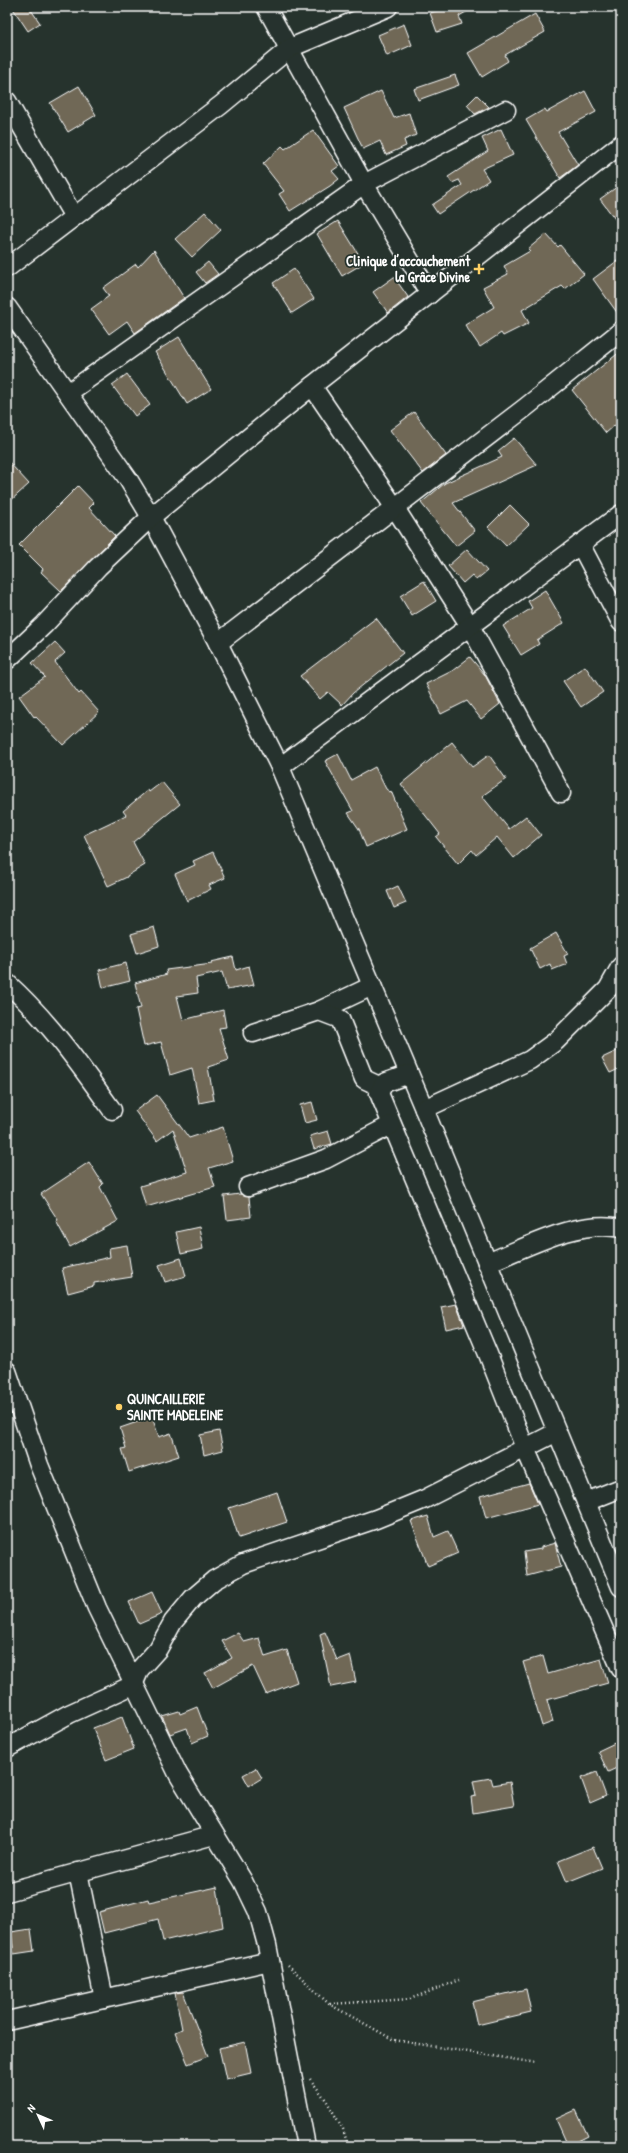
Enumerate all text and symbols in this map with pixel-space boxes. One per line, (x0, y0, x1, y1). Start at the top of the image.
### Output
place label: Clinique d’accouchement la Grâce Divine (346, 251, 471, 286)
marker: Clinique d’accouchement la Grâce Divine (473, 263, 485, 275)
place label: QUINCAILLERIE SAINTE MADELEINE (127, 1389, 224, 1424)
marker: QUINCAILLERIE SAINTE MADELEINE (114, 1402, 124, 1412)
north arrow (18, 2095, 58, 2135)
text: N (24, 2101, 38, 2115)

